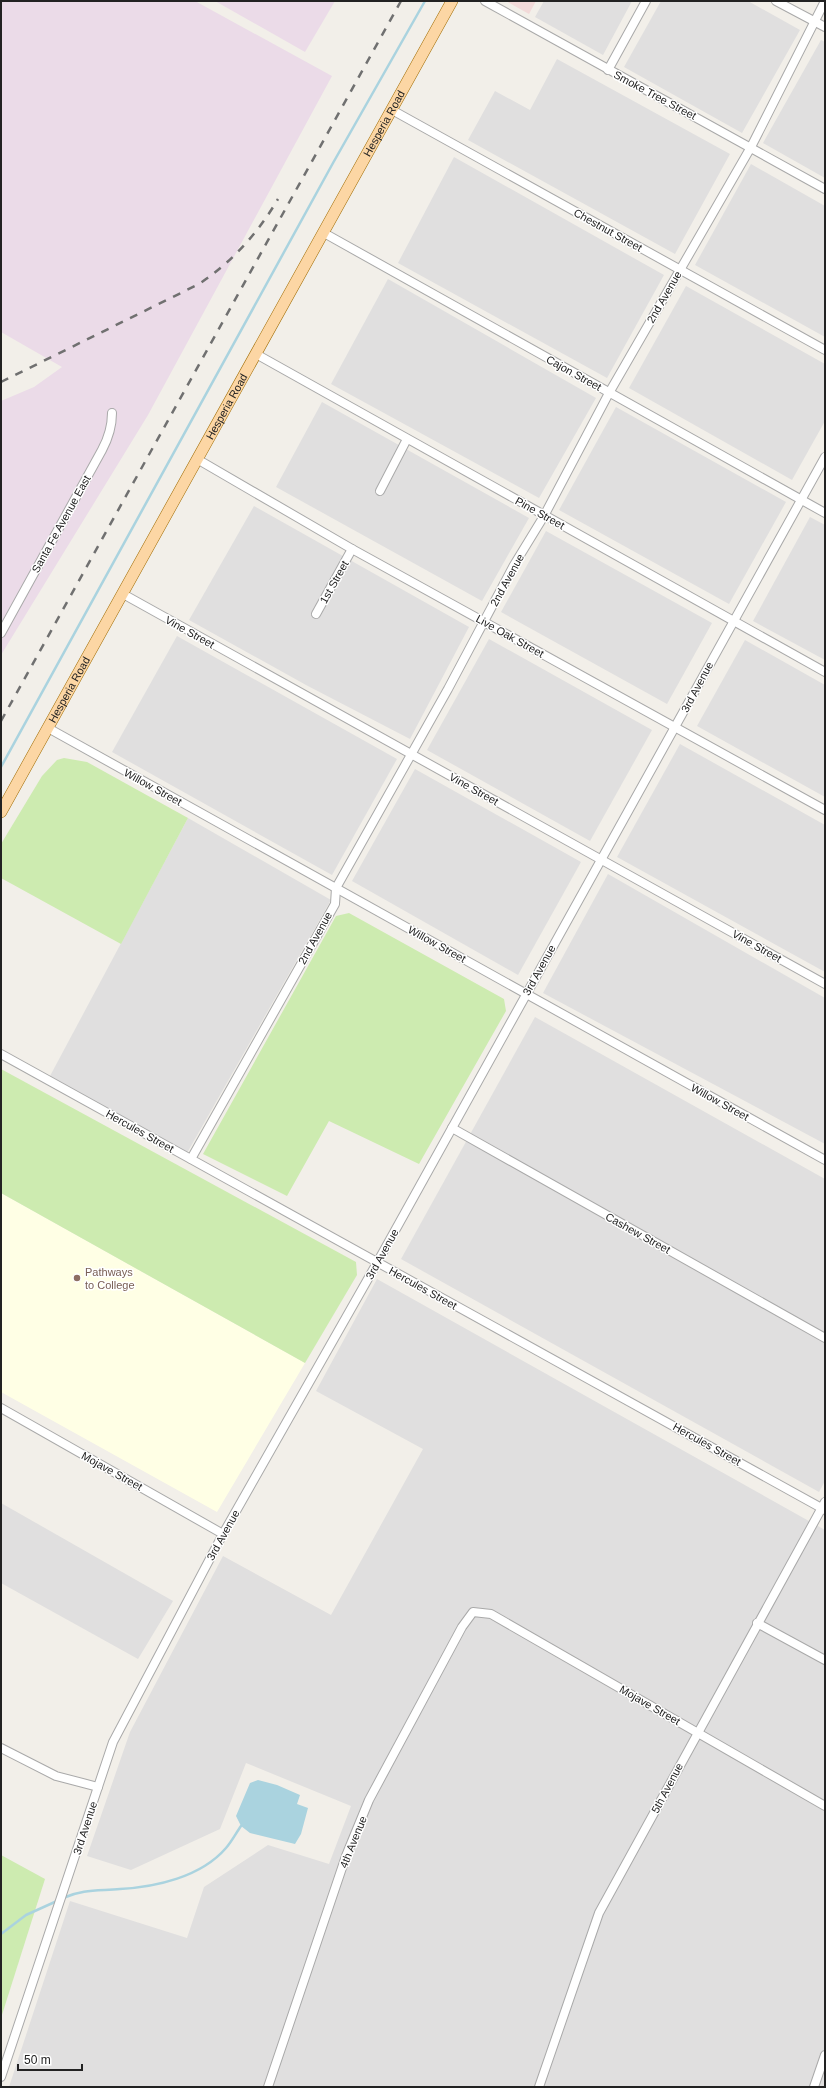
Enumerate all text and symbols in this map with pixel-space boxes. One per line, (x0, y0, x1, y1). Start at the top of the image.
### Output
street label: Smoke Tree Street (612, 68, 698, 122)
street label: Hesperia Road (361, 88, 407, 158)
street label: Chestnut Street (572, 206, 644, 254)
street label: 2nd Avenue (644, 269, 684, 325)
street label: Cajon Street (544, 353, 604, 393)
street label: Hesperia Road (203, 371, 250, 442)
street label: Santa Fe Avenue East (29, 473, 93, 575)
street label: Pine Street (513, 495, 567, 531)
street label: 2nd Avenue (488, 552, 526, 608)
street label: 1st Street (317, 559, 351, 605)
street label: Live Oak Street (474, 612, 546, 660)
street label: Vine Street (163, 614, 217, 650)
street label: Hesperia Road (46, 655, 92, 725)
street label: 3rd Avenue (679, 660, 715, 714)
street label: Willow Street (122, 766, 184, 808)
street label: Vine Street (447, 771, 501, 807)
street label: 2nd Avenue (296, 910, 334, 966)
street label: Willow Street (406, 923, 468, 965)
street label: Vine Street (730, 928, 784, 964)
street label: 3rd Avenue (520, 943, 558, 997)
street label: Willow Street (689, 1081, 751, 1123)
street label: Hercules Street (104, 1107, 176, 1155)
street label: Cashew Street (604, 1210, 672, 1256)
street label: 3rd Avenue (363, 1227, 401, 1281)
street label: Hercules Street (387, 1264, 459, 1312)
place label: Pathways to College (85, 1266, 135, 1291)
marker: Pathways to College (72, 1273, 82, 1283)
street label: Hercules Street (671, 1420, 743, 1468)
street label: Mojave Street (79, 1449, 145, 1493)
street label: 3rd Avenue (204, 1508, 242, 1562)
street label: Mojave Street (618, 1683, 682, 1727)
street label: 5th Avenue (649, 1761, 685, 1815)
street label: 3rd Avenue (71, 1800, 99, 1856)
street label: 4th Avenue (337, 1814, 369, 1870)
scale bar (18, 2046, 82, 2072)
text: 50 m (24, 2053, 51, 2067)

